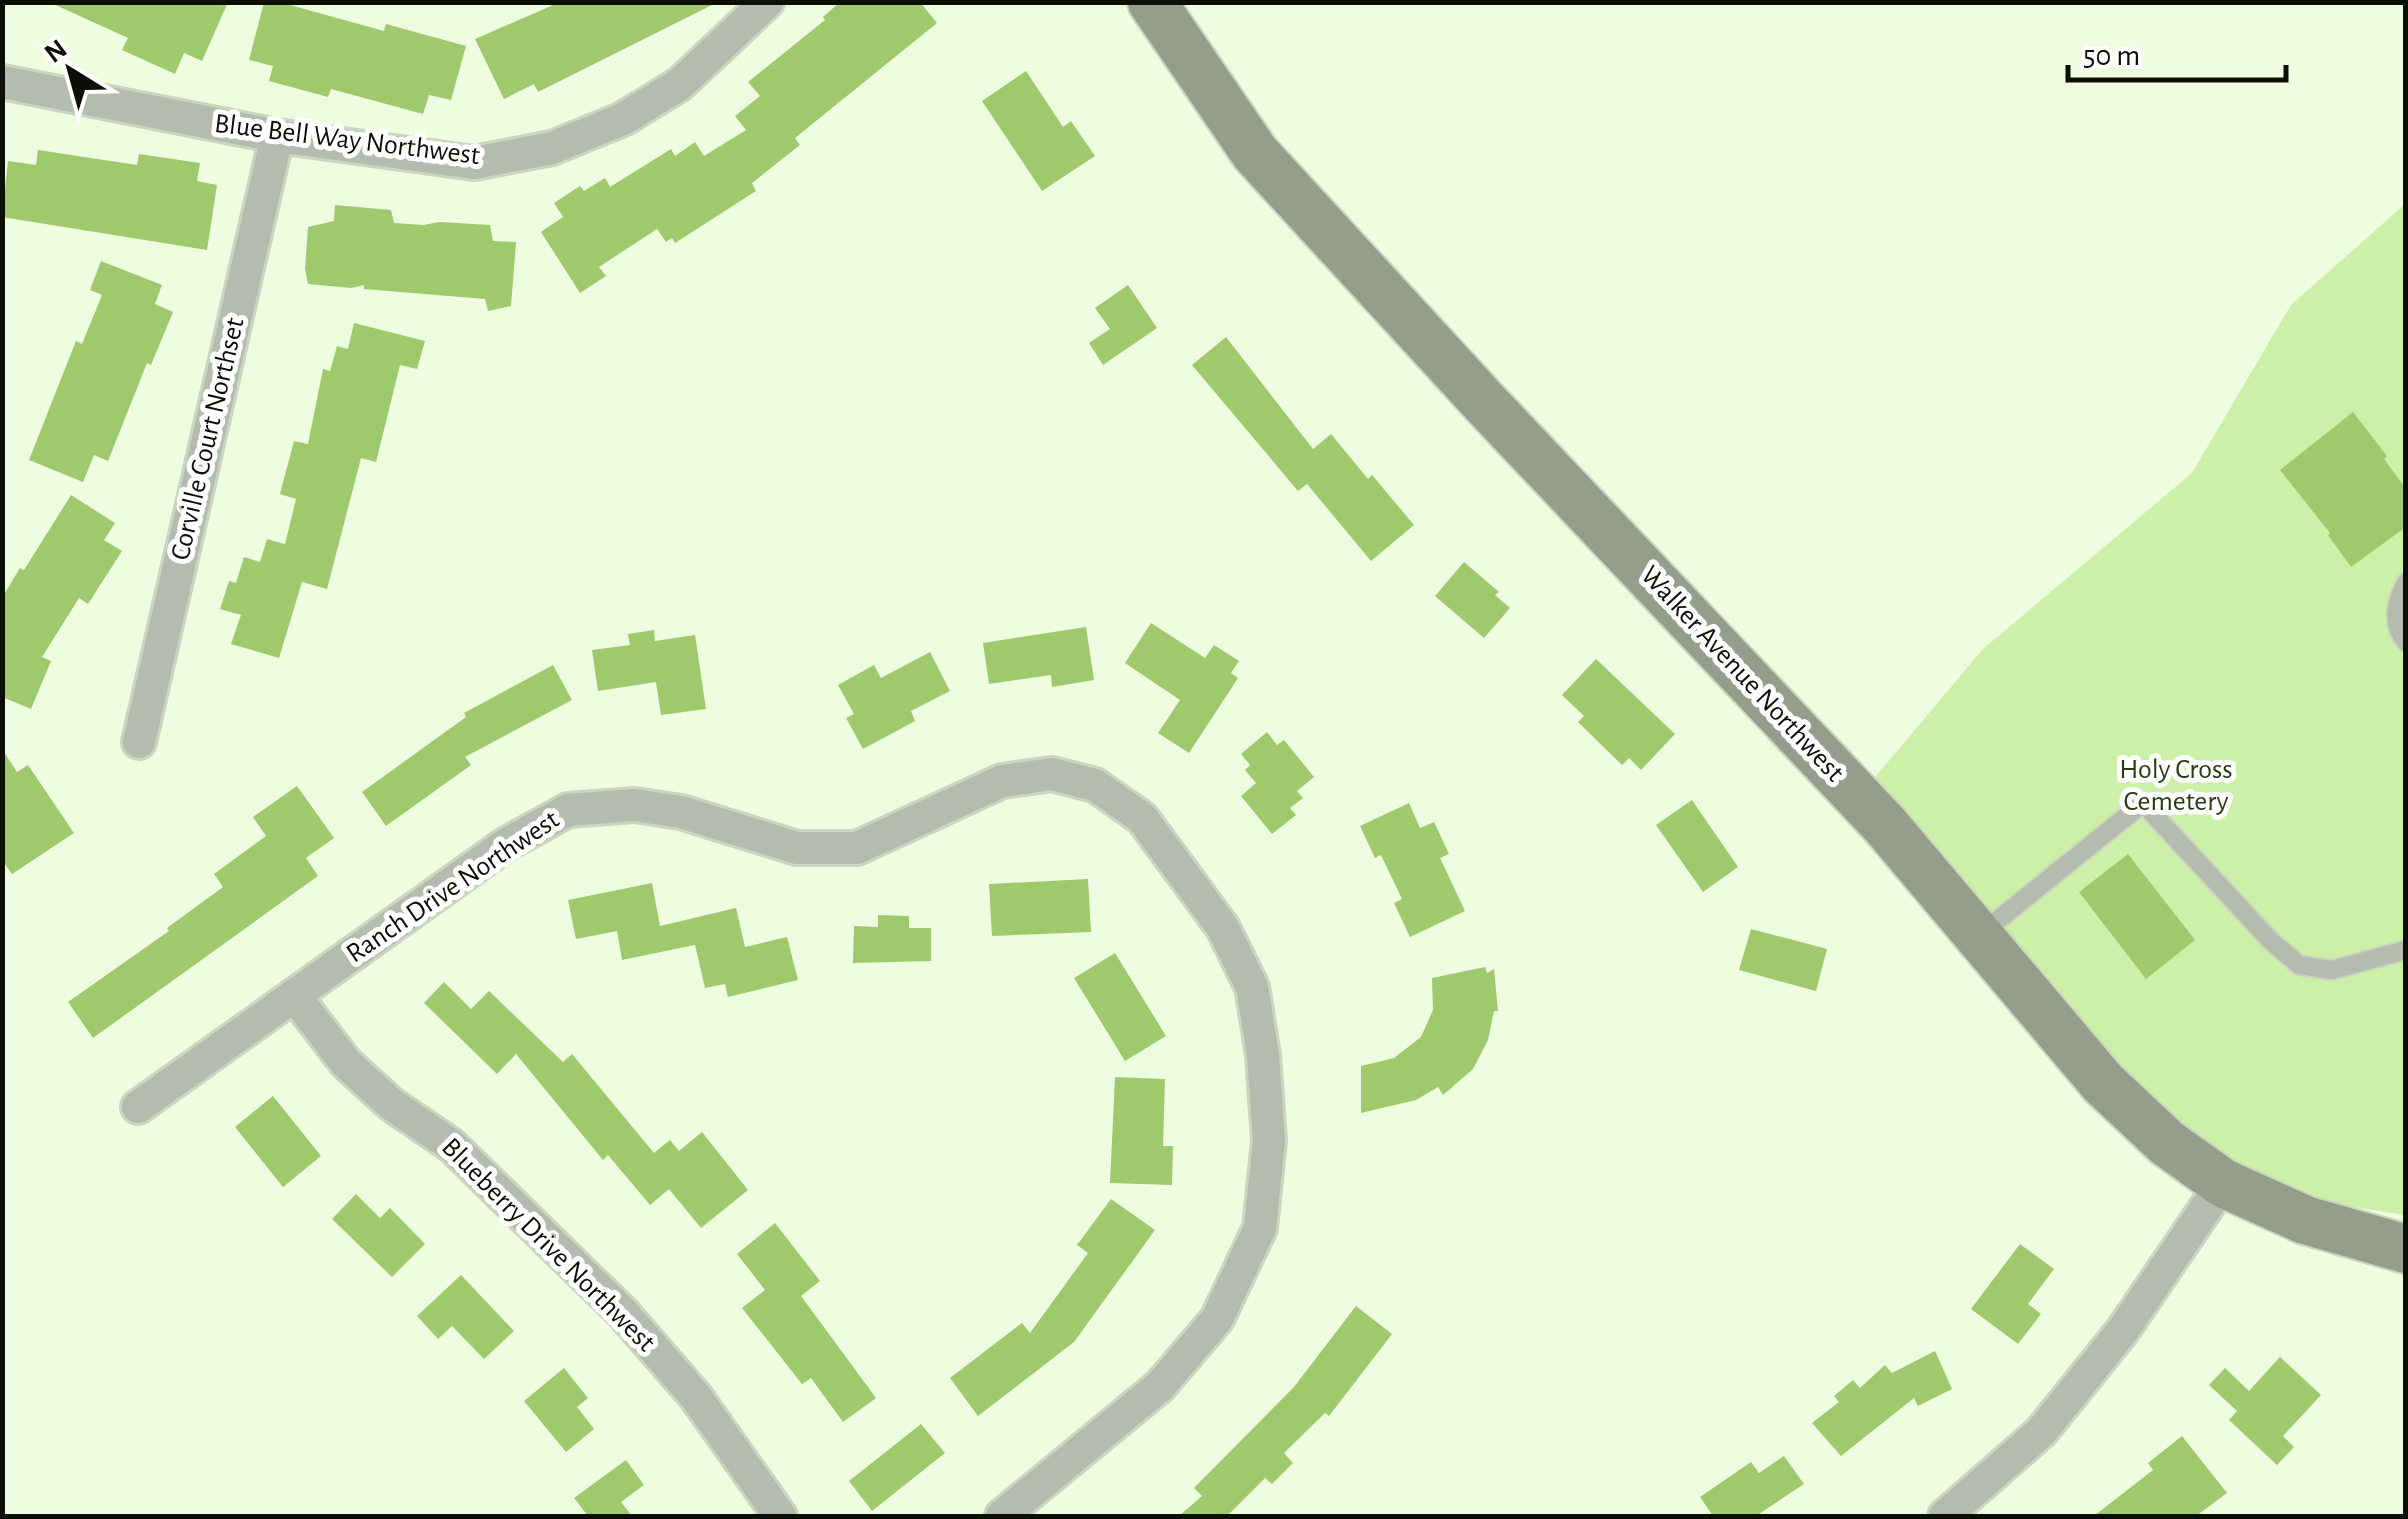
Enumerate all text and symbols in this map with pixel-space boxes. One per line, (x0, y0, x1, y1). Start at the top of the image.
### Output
north arrow (20, 20, 120, 120)
scale bar (2068, 20, 2286, 82)
text: N (40, 35, 72, 69)
text: 50 m (2083, 41, 2140, 71)
street label: Blue Bell Way Northwest (213, 110, 481, 170)
street label: Corville Court Northset (166, 315, 250, 563)
street label: Walker Avenue Northwest (1635, 561, 1849, 787)
park label: Holy Cross Cemetery (2119, 756, 2233, 816)
street label: Ranch Drive Northwest (342, 806, 564, 968)
street label: Blueberry Drive Northwest (436, 1133, 660, 1357)

